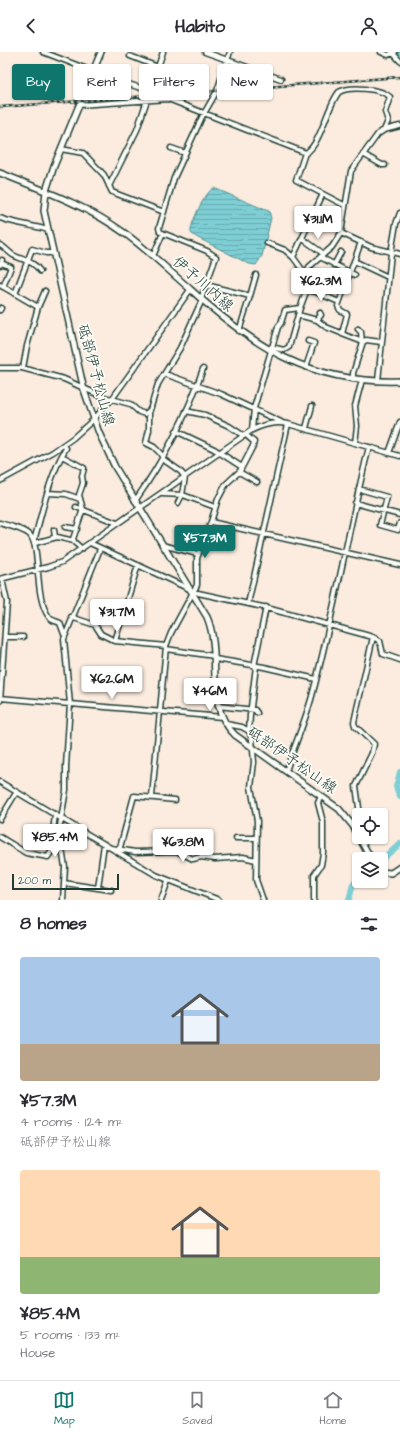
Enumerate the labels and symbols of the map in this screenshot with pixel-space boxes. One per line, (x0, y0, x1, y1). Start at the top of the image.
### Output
pin: ¥31.1M (285, 206, 351, 240)
street label: 伊予川内線 (168, 251, 238, 317)
pin: ¥62.3M (288, 268, 354, 302)
street label: 砥部伊予松山線 (72, 322, 120, 428)
pin: ¥57.3M (172, 525, 238, 559)
pin: ¥31.7M (84, 599, 150, 633)
pin: ¥62.6M (79, 666, 145, 700)
pin: ¥46M (186, 678, 234, 712)
street label: 砥部伊予松山線 (243, 721, 341, 799)
pin: ¥85.4M (22, 824, 88, 858)
pin: ¥63.8M (150, 829, 216, 863)
scale bar (12, 872, 119, 891)

